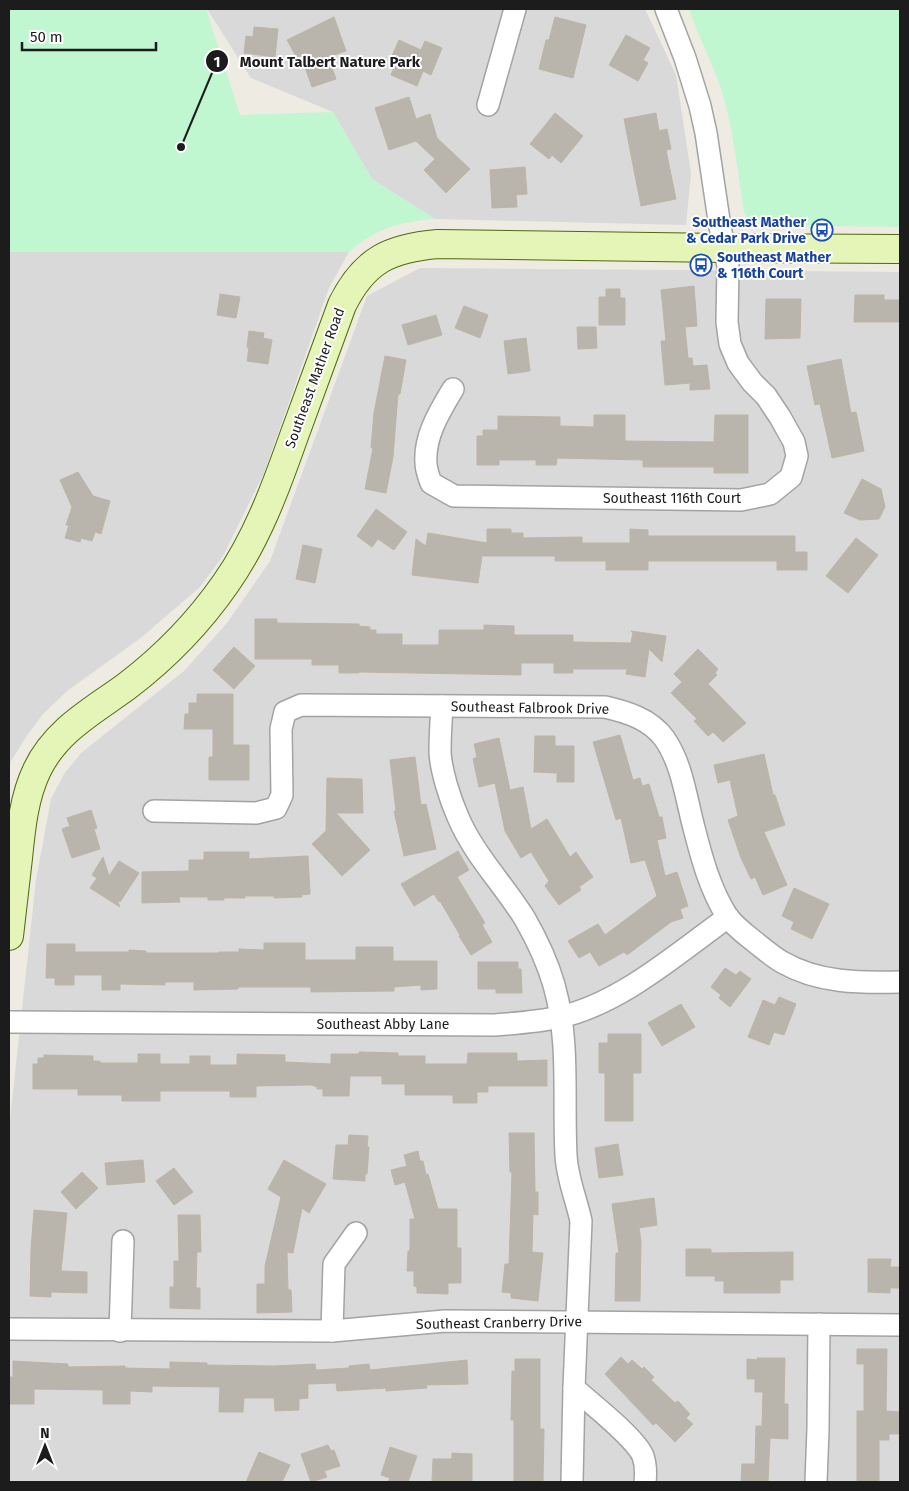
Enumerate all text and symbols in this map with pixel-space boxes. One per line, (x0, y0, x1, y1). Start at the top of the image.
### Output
scale bar (22, 20, 156, 52)
text: 50 m (30, 28, 63, 46)
callout: Mount Talbert Nature Park (205, 46, 430, 76)
text: 1 (214, 53, 220, 71)
text: Mount Talbert Nature Park (240, 53, 421, 71)
place label: Southeast Mather & Cedar Park Drive (686, 214, 806, 247)
bus stop icon: Southeast Mather & Cedar Park Drive (810, 218, 834, 242)
place label: Southeast Mather & 116th Court (717, 249, 831, 282)
bus stop icon: Southeast Mather & 116th Court (689, 253, 713, 277)
street label: Southeast Mather Road (282, 305, 348, 451)
street label: Southeast 116th Court (603, 490, 742, 507)
street label: Southeast Falbrook Drive (451, 698, 609, 718)
street label: Southeast Abby Lane (317, 1016, 449, 1033)
street label: Southeast Cranberry Drive (416, 1313, 582, 1333)
north arrow (20, 1421, 70, 1471)
text: N (40, 1425, 50, 1442)

